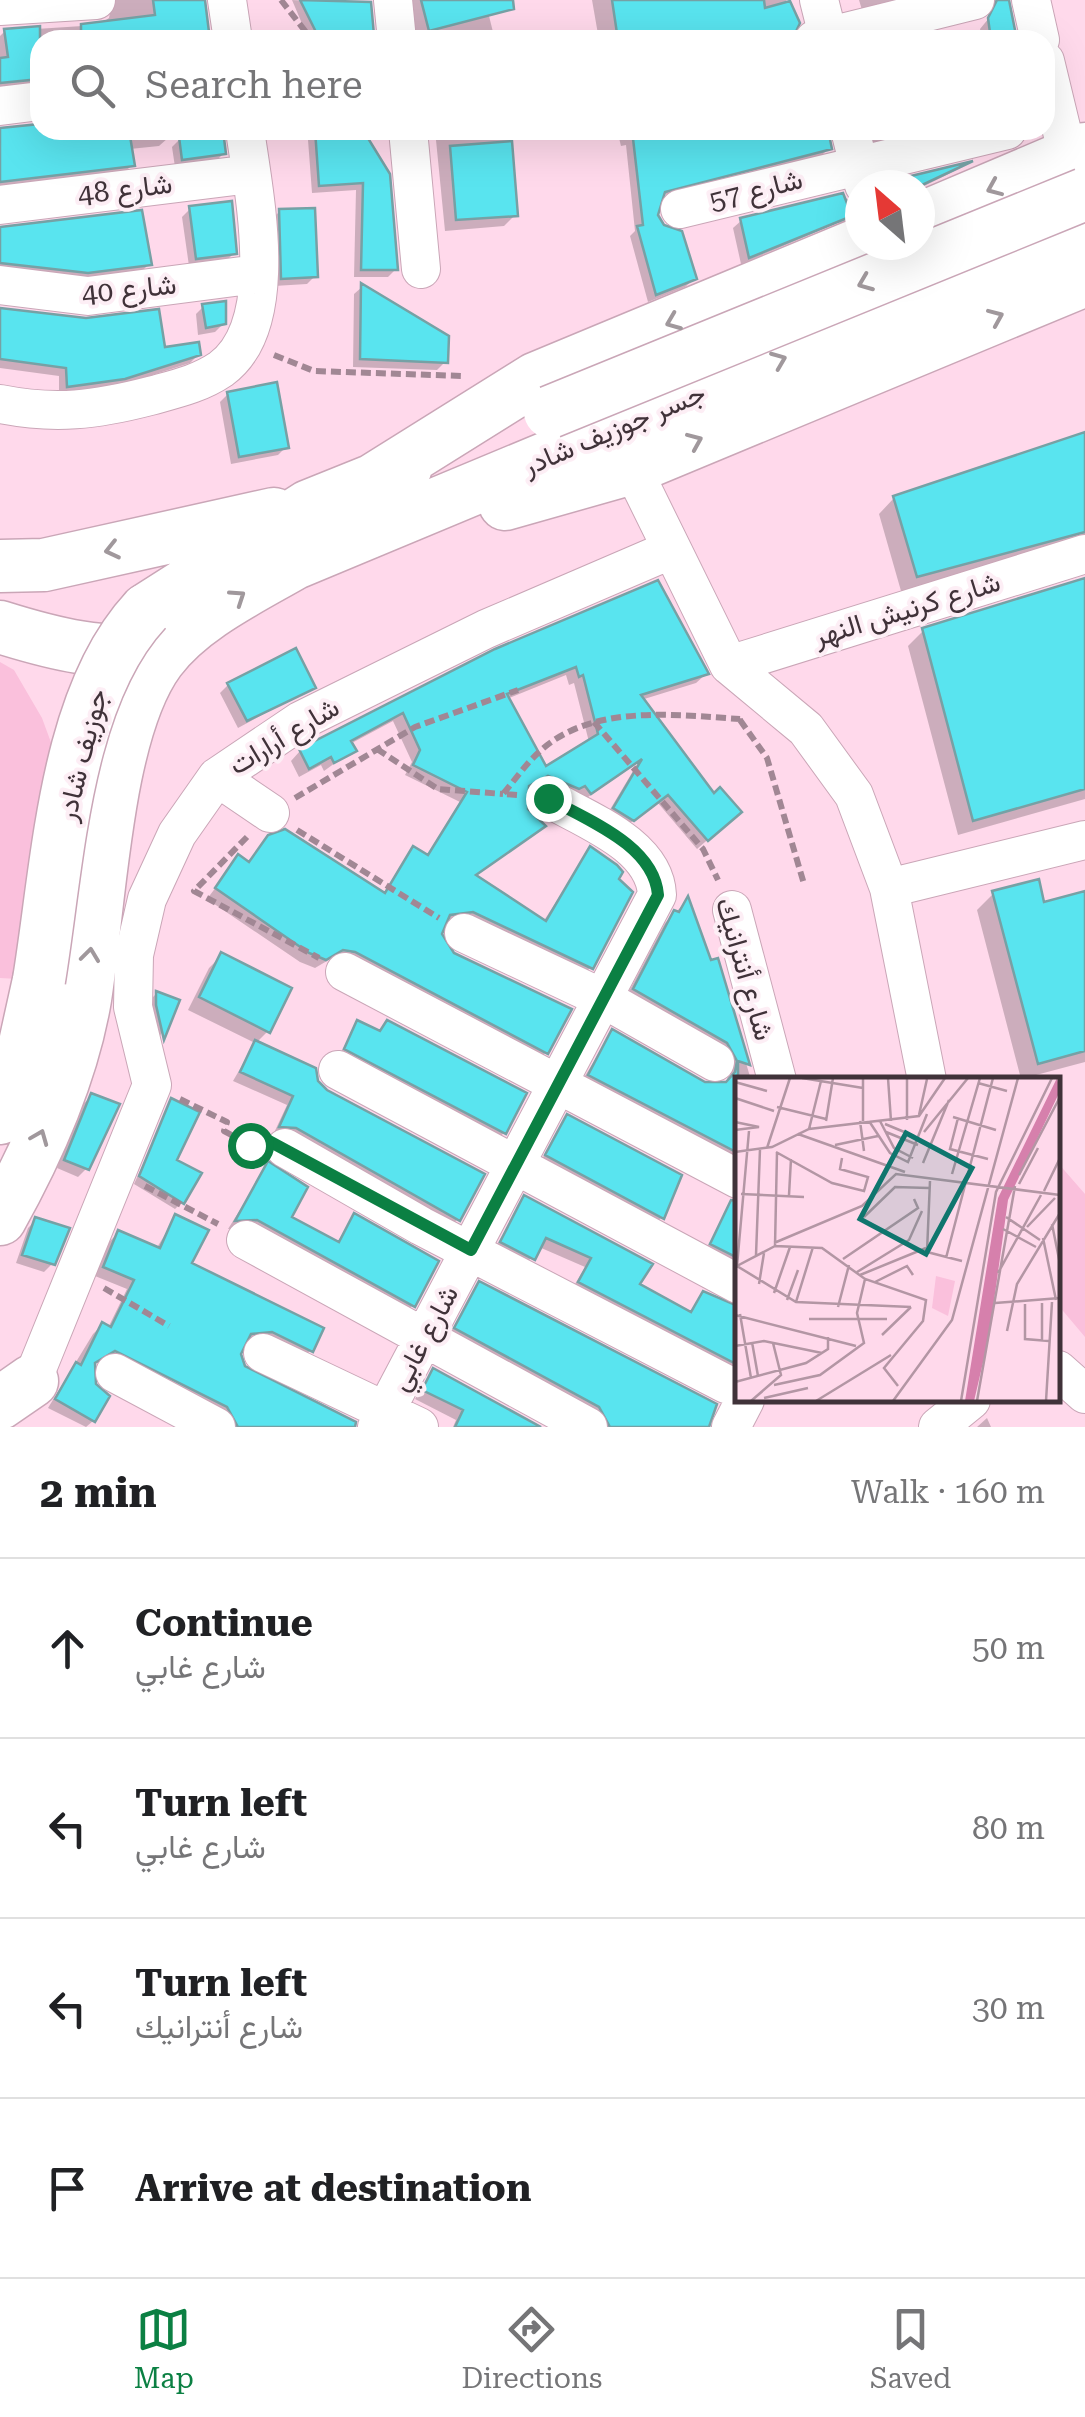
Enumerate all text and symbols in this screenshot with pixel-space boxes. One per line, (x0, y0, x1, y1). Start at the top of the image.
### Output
search box (30, 30, 1055, 140)
icon: search (65, 58, 120, 113)
text: Search here (145, 63, 363, 107)
street label: شارع 57 (706, 163, 806, 219)
street label: شارع 48 (76, 167, 174, 213)
north arrow (845, 170, 935, 260)
one-way arrow (986, 176, 1004, 196)
street label: شارع 40 (80, 268, 178, 312)
one-way arrow (857, 272, 875, 292)
one-way arrow (986, 309, 1004, 329)
one-way arrow (665, 310, 683, 330)
one-way arrow (769, 352, 787, 372)
street label: جسر جوزيف شادر (517, 376, 711, 484)
one-way arrow (686, 433, 703, 453)
one-way arrow (104, 538, 121, 559)
street label: شارع كرنيش النهر (809, 565, 1005, 655)
one-way arrow (227, 590, 245, 609)
street label: جوزيف شادر (49, 686, 115, 826)
street label: شارع أرارات (223, 690, 346, 783)
route end (526, 776, 572, 822)
street label: شارع أنترانيك (707, 894, 781, 1045)
one-way arrow (79, 947, 100, 963)
inset map (735, 1077, 1060, 1402)
route start (228, 1123, 274, 1169)
one-way arrow (28, 1129, 48, 1147)
street label: شارع غابي (383, 1280, 471, 1399)
text: 2 min (40, 1468, 157, 1517)
text: Walk · 160 m (851, 1473, 1045, 1511)
text: Continue (135, 1601, 313, 1645)
icon: ahead (40, 1621, 95, 1676)
text: 50 m (972, 1629, 1045, 1667)
text: شارع غابي (135, 1648, 266, 1686)
text: Turn left (135, 1781, 307, 1825)
icon: left (40, 1801, 95, 1856)
text: 80 m (972, 1809, 1045, 1847)
text: شارع غابي (135, 1828, 266, 1866)
text: Turn left (135, 1961, 307, 2005)
icon: left (40, 1981, 95, 2036)
text: 30 m (972, 1989, 1045, 2027)
text: شارع أنترانيك (135, 2008, 303, 2046)
icon: arrive (40, 2161, 95, 2216)
text: Arrive at destination (135, 2166, 531, 2210)
tab: Map (134, 2302, 194, 2395)
tab: Directions (461, 2302, 602, 2395)
tab: Saved (870, 2302, 951, 2395)

